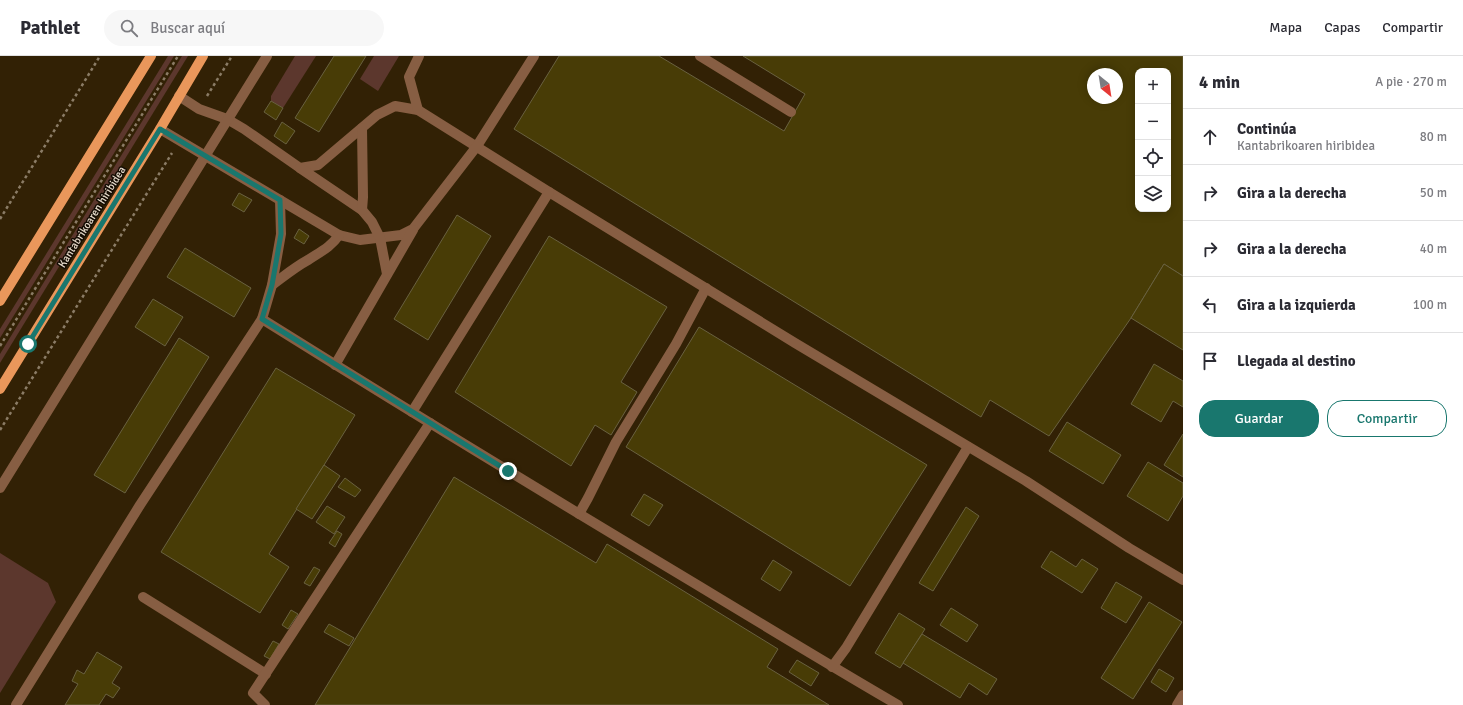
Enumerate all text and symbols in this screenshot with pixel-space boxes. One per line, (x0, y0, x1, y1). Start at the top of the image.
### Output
search box (104, 10, 384, 46)
text: Pathlet (20, 16, 80, 40)
icon: search (118, 17, 140, 39)
text: Buscar aquí (150, 19, 225, 37)
text: Mapa (1269, 19, 1302, 36)
text: Capas (1324, 19, 1360, 36)
text: Compartir (1382, 19, 1443, 36)
north arrow (1087, 68, 1123, 104)
map controls (1135, 68, 1171, 212)
button: + (1135, 68, 1171, 104)
text: 4 min (1199, 72, 1240, 93)
text: A pie · 270 m (1375, 74, 1447, 90)
button: − (1135, 104, 1171, 140)
text: Continúa (1237, 120, 1296, 138)
icon: ahead (1199, 126, 1221, 148)
text: 80 m (1420, 129, 1447, 145)
text: Kantabrikoaren hiribidea (1237, 138, 1375, 154)
button: locate (1135, 140, 1171, 176)
street label: Kantabrikoaren hiribidea (56, 164, 129, 270)
button: layers (1135, 176, 1171, 212)
icon: right (1199, 182, 1221, 204)
text: Gira a la derecha (1237, 184, 1347, 202)
text: 50 m (1420, 185, 1447, 201)
icon: right (1199, 238, 1221, 260)
text: Gira a la derecha (1237, 240, 1347, 258)
text: 40 m (1420, 241, 1447, 257)
icon: left (1199, 294, 1221, 316)
text: Gira a la izquierda (1237, 296, 1356, 314)
text: 100 m (1413, 297, 1447, 313)
route start (19, 335, 37, 353)
icon: arrive (1199, 350, 1221, 372)
text: Llegada al destino (1237, 352, 1356, 370)
button: Guardar (1199, 400, 1319, 437)
button: Compartir (1327, 400, 1447, 437)
route end (499, 462, 517, 480)

